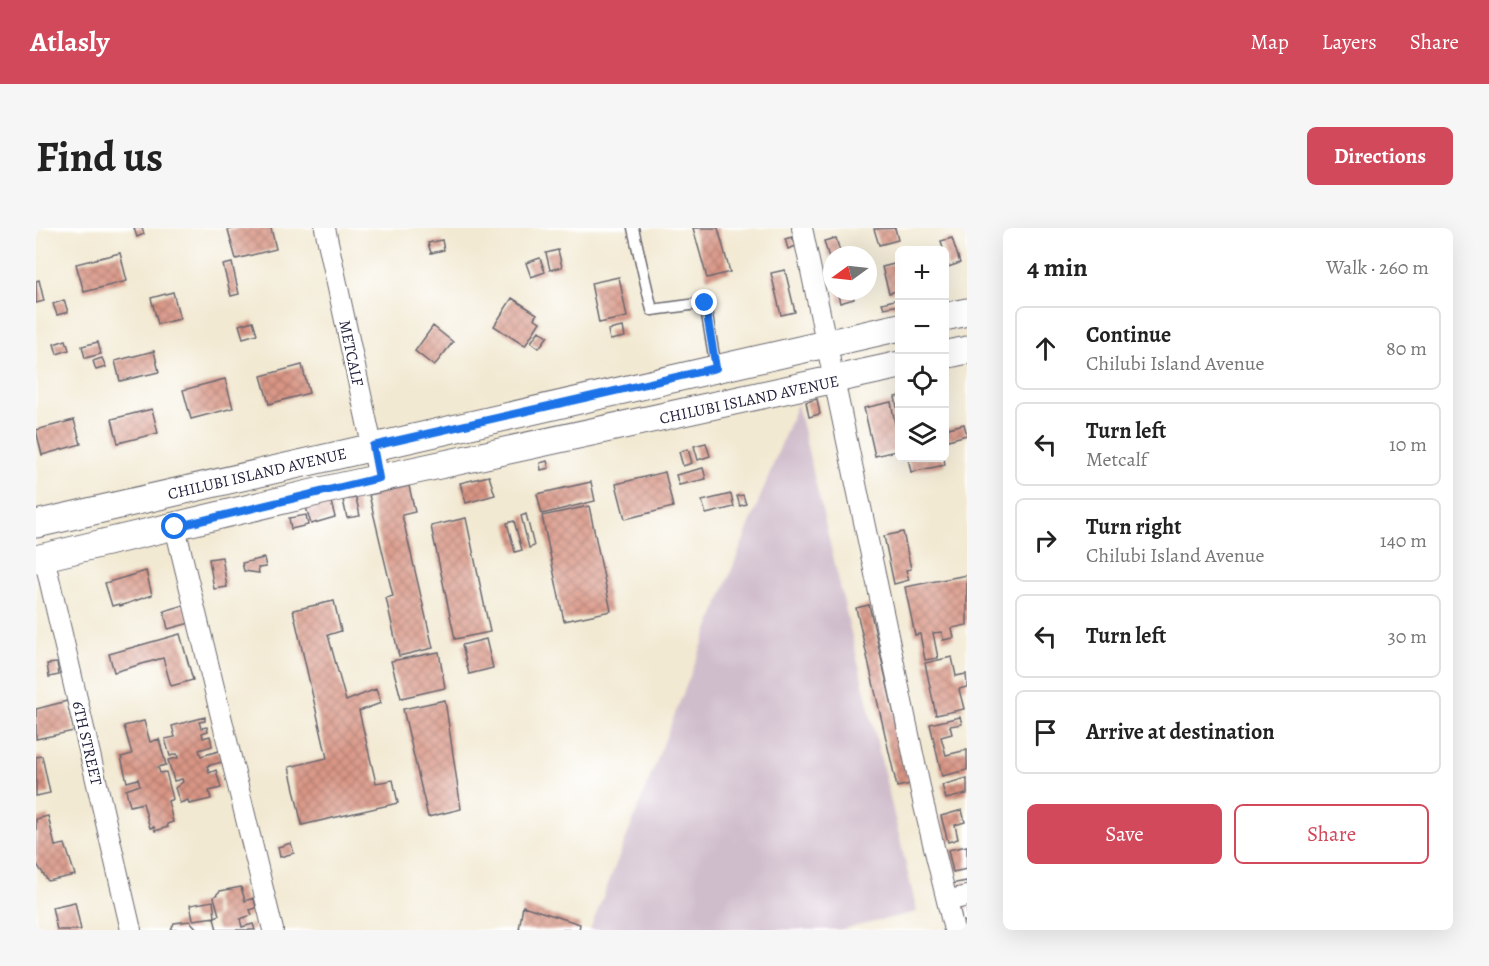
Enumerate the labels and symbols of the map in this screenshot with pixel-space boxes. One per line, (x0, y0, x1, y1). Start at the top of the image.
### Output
north arrow (823, 246, 877, 300)
route end (691, 289, 717, 315)
street label: METCALF (333, 318, 369, 388)
street label: CHILUBI ISLAND AVENUE (657, 370, 841, 430)
street label: CHILUBI ISLAND AVENUE (166, 443, 349, 505)
route start (161, 513, 187, 539)
street label: 6TH STREET (67, 699, 107, 788)

